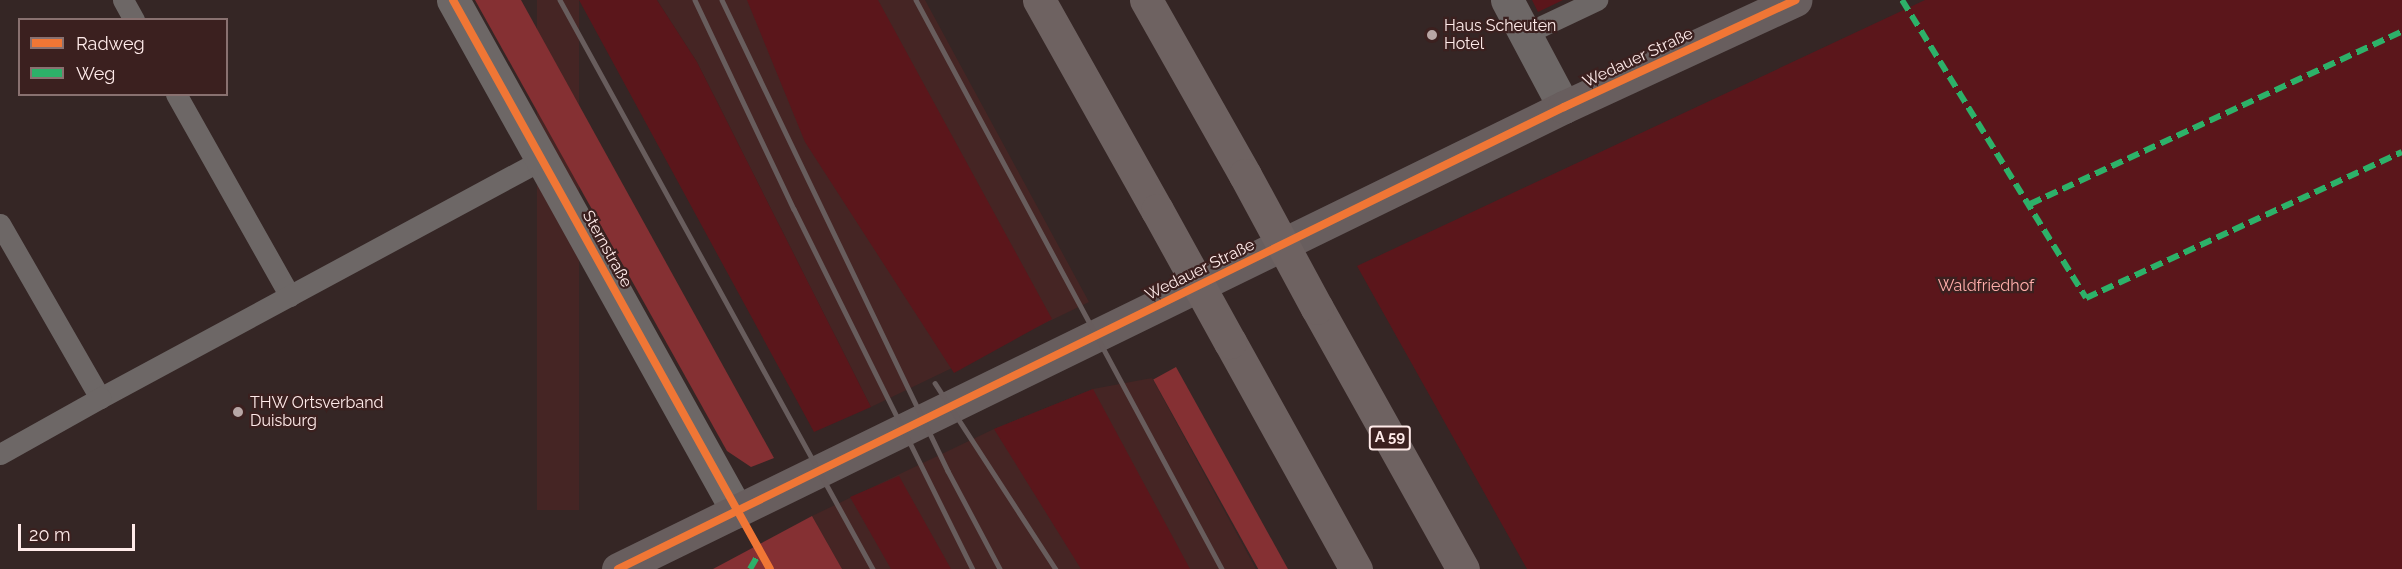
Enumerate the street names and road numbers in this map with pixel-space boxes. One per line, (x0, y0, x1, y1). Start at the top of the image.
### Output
street label: Wedauer Straße (1580, 24, 1696, 92)
street label: Sternstraße (578, 207, 636, 291)
street label: Wedauer Straße (1142, 235, 1258, 305)
road number: A 59 (1368, 426, 1412, 450)

